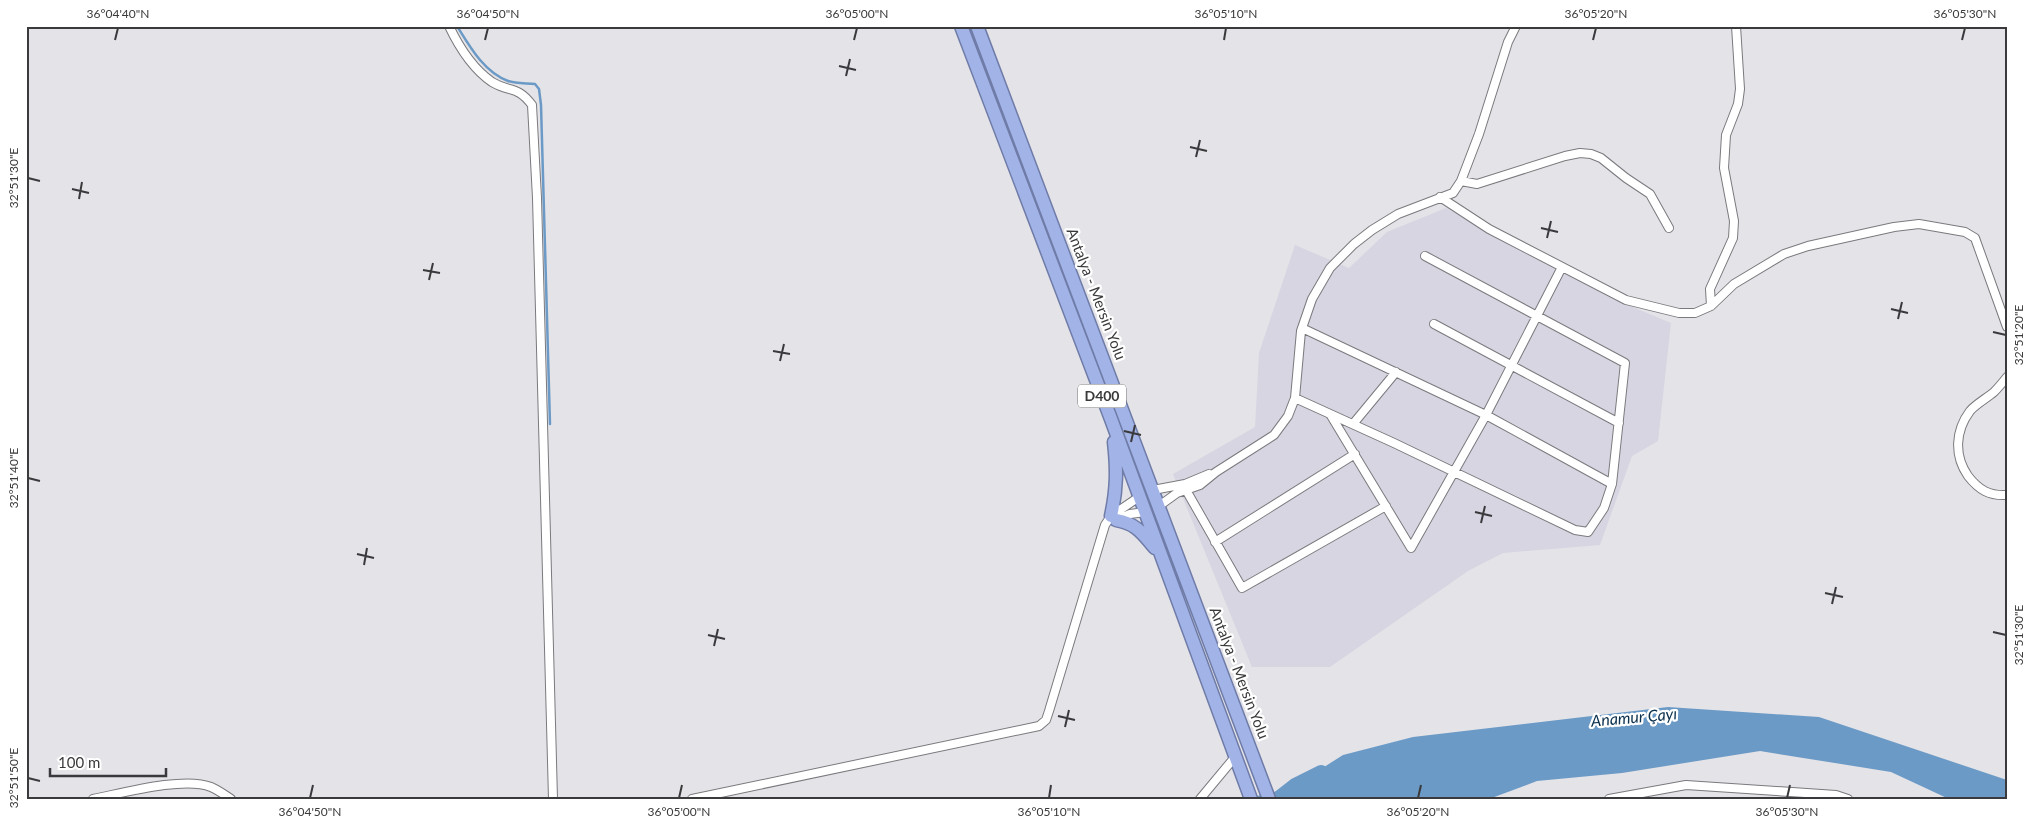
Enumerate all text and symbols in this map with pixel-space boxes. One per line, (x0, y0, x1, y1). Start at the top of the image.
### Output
text: 36°04'40"N (87, 6, 149, 21)
text: 36°04'50"N (457, 6, 519, 21)
text: 36°05'00"N (826, 6, 888, 21)
text: 36°05'10"N (1195, 6, 1257, 21)
text: 36°05'20"N (1565, 6, 1627, 21)
text: 36°05'30"N (1934, 6, 1996, 21)
text: 32°51'30"E (6, 148, 21, 208)
street label: Antalya - Mersin Yolu (1063, 225, 1130, 362)
text: 32°51'20"E (2011, 305, 2026, 365)
road number: D400 (1078, 384, 1126, 408)
text: 32°51'40"E (6, 448, 21, 508)
street label: Antalya - Mersin Yolu (1206, 604, 1273, 741)
text: 32°51'30"E (2011, 605, 2026, 665)
water label: Anamur Çayı (1589, 703, 1678, 730)
scale bar (50, 745, 166, 777)
text: 32°51'50"E (6, 748, 21, 808)
text: 100 m (58, 753, 100, 771)
text: 36°04'50"N (279, 804, 341, 819)
text: 36°05'00"N (648, 804, 710, 819)
text: 36°05'10"N (1018, 804, 1080, 819)
text: 36°05'20"N (1387, 804, 1449, 819)
text: 36°05'30"N (1756, 804, 1818, 819)

